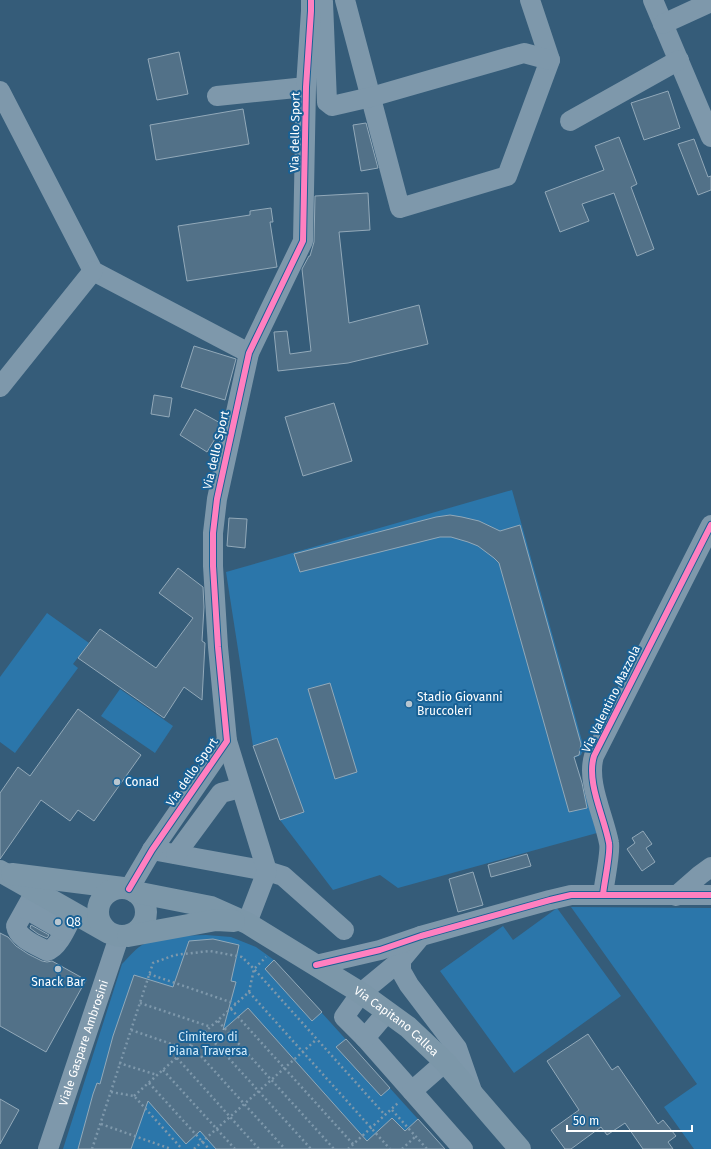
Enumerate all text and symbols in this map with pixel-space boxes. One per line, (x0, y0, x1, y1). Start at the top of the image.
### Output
street label: Via dello Sport (287, 91, 303, 172)
street label: Via dello Sport (200, 409, 232, 491)
street label: Via Valentino Mazzola (579, 643, 643, 755)
place label: Stadio Giovanni Bruccoleri (417, 690, 503, 718)
marker: Stadio Giovanni Bruccoleri (404, 699, 414, 709)
street label: Via dello Sport (163, 735, 221, 809)
place label: Conad (125, 775, 159, 789)
marker: Conad (112, 777, 122, 787)
place label: Q8 (66, 915, 81, 929)
marker: Q8 (53, 917, 63, 927)
marker: Snack Bar (53, 964, 63, 974)
place label: Snack Bar (31, 975, 85, 989)
street label: Viale Gaspare Ambrosini (56, 978, 111, 1108)
street label: Via Capitano Callea (351, 983, 442, 1059)
park label: Cimitero di Piana Traversa (169, 1030, 247, 1058)
scale bar (567, 1107, 692, 1133)
text: 50 m (573, 1114, 599, 1128)

